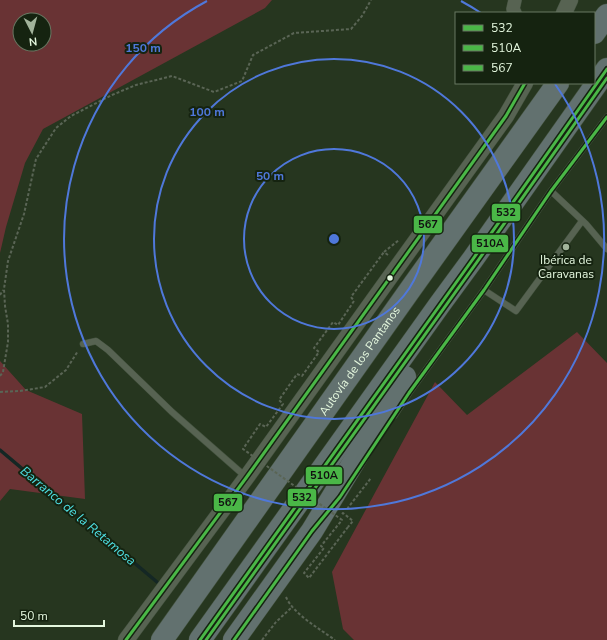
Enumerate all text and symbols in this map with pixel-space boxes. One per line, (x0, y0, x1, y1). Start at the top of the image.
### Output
north arrow (12, 12, 52, 52)
legend (455, 12, 595, 84)
text: 532 (491, 20, 513, 36)
text: N (28, 34, 38, 49)
text: 150 m (125, 40, 161, 56)
text: 510A (491, 40, 522, 56)
text: 567 (491, 60, 513, 76)
text: 100 m (189, 104, 225, 120)
text: 50 m (256, 168, 284, 184)
line badge: 532 (491, 203, 521, 222)
text: 532 (496, 205, 516, 220)
line badge: 567 (413, 215, 443, 234)
text: 567 (418, 217, 438, 232)
centre of rings (327, 232, 341, 246)
line badge: 510A (471, 234, 509, 253)
text: 510A (476, 236, 505, 251)
marker: Ibérica de Caravanas (561, 242, 571, 252)
place label: Ibérica de Caravanas (538, 252, 594, 282)
unlabelled marker (385, 273, 395, 283)
street label: Autovía de los Pantanos (315, 303, 404, 419)
water label: Barranco de la Retamosa (16, 462, 140, 570)
line badge: 510A (305, 466, 343, 485)
text: 510A (310, 468, 339, 483)
line badge: 532 (287, 488, 317, 507)
text: 532 (292, 490, 312, 505)
line badge: 567 (213, 493, 243, 512)
text: 567 (218, 495, 238, 510)
scale bar (14, 602, 104, 628)
text: 50 m (20, 608, 48, 624)

